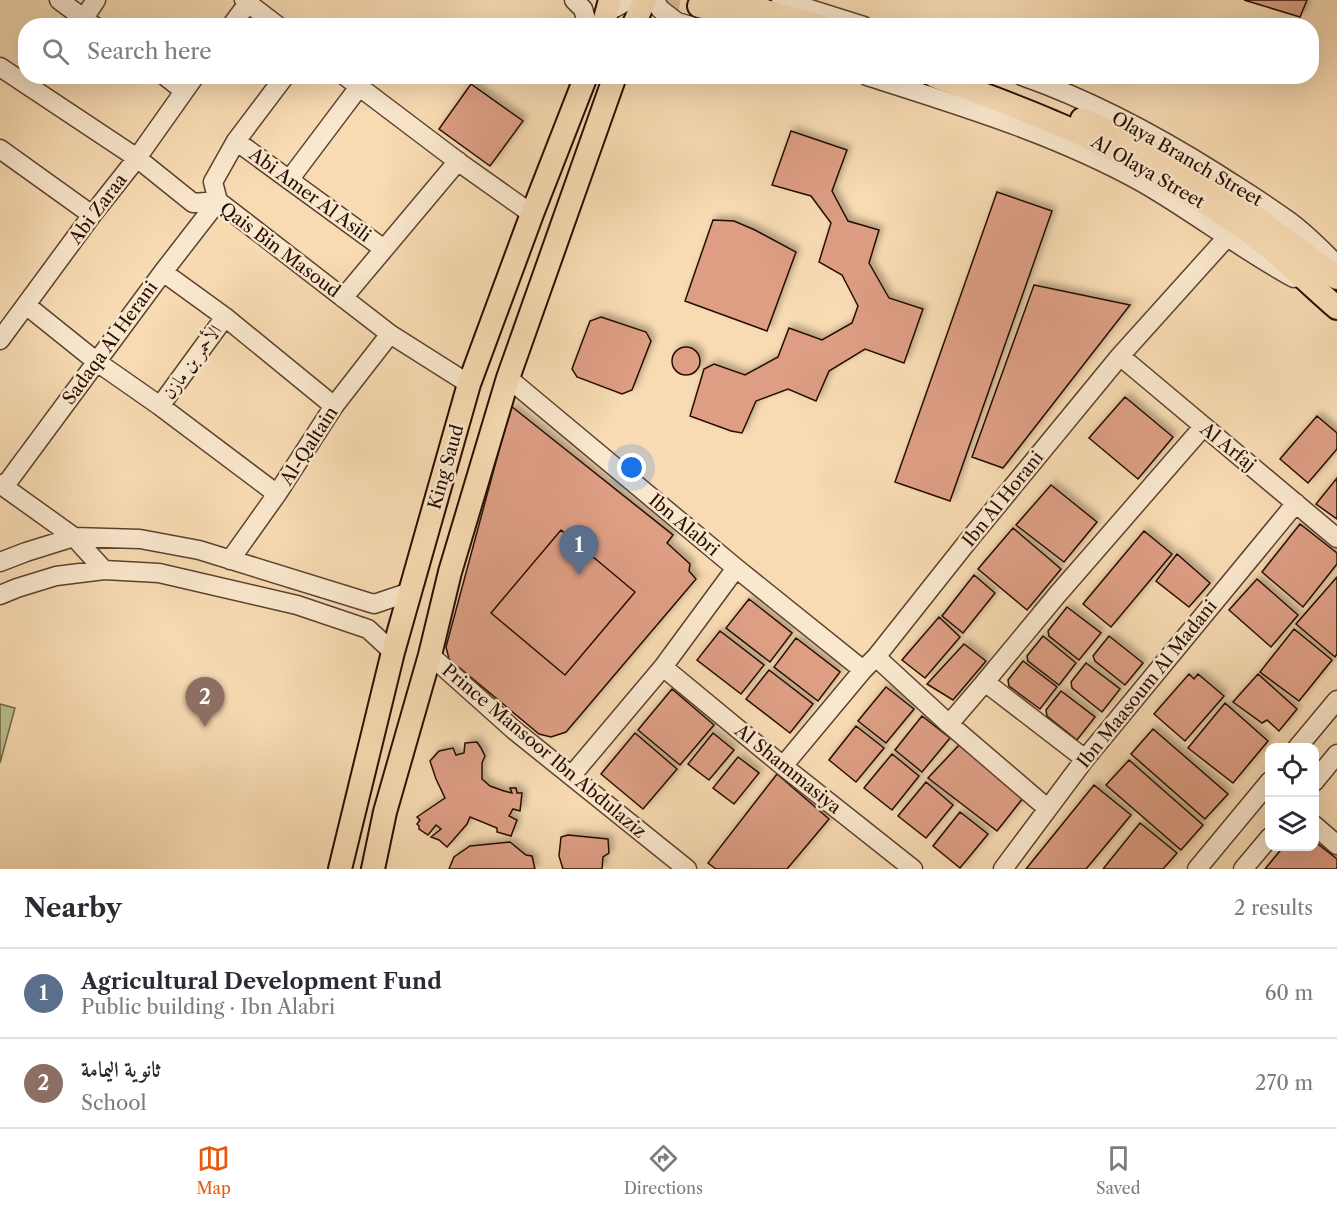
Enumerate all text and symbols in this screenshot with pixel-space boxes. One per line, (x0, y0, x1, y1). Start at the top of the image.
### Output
search box (18, 18, 1319, 84)
icon: search (39, 35, 72, 68)
text: Search here (87, 38, 212, 65)
street label: Olaya Branch Street (1108, 107, 1267, 211)
street label: Al Olaya Street (1087, 130, 1209, 214)
street label: Abi Amer Al Asili (244, 143, 376, 247)
street label: Abi Zaraa (64, 169, 132, 249)
street label: Qais Bin Masoud (215, 198, 345, 302)
street label: Sadaqa Al Herani (58, 277, 162, 409)
street label: الأحمر بن مازن (156, 319, 227, 404)
street label: Al-Qaltain (275, 403, 343, 490)
street label: Al Arfaj (1195, 417, 1260, 476)
street label: King Saud (423, 422, 469, 512)
street label: Ibn Al Horani (958, 447, 1048, 551)
your location (617, 453, 646, 482)
street label: Ibn Alabri (644, 489, 724, 561)
pin: 1 (560, 526, 598, 575)
street label: Ibn Maasoum Al Madani (1072, 595, 1222, 772)
street label: Prince Mansoor Ibn Abdulaziz (438, 659, 650, 843)
pin: 2 (186, 678, 224, 727)
street label: Al Shammasiya (730, 719, 846, 819)
map controls (1265, 743, 1319, 851)
button: locate (1265, 743, 1319, 797)
button: layers (1265, 797, 1319, 851)
text: Nearby (24, 892, 122, 924)
text: 2 results (1234, 896, 1313, 920)
text: Agricultural Development Fund (81, 968, 442, 995)
text: 1 (39, 981, 48, 1005)
text: 60 m (1265, 981, 1313, 1005)
text: Public building · Ibn Alabri (81, 995, 335, 1019)
text: ثانوية اليمامة (81, 1056, 160, 1083)
text: 2 (38, 1071, 49, 1095)
text: 270 m (1255, 1071, 1313, 1095)
text: School (81, 1091, 146, 1115)
tab: Map (197, 1142, 231, 1198)
tab: Directions (624, 1142, 703, 1198)
tab: Saved (1096, 1142, 1140, 1198)

